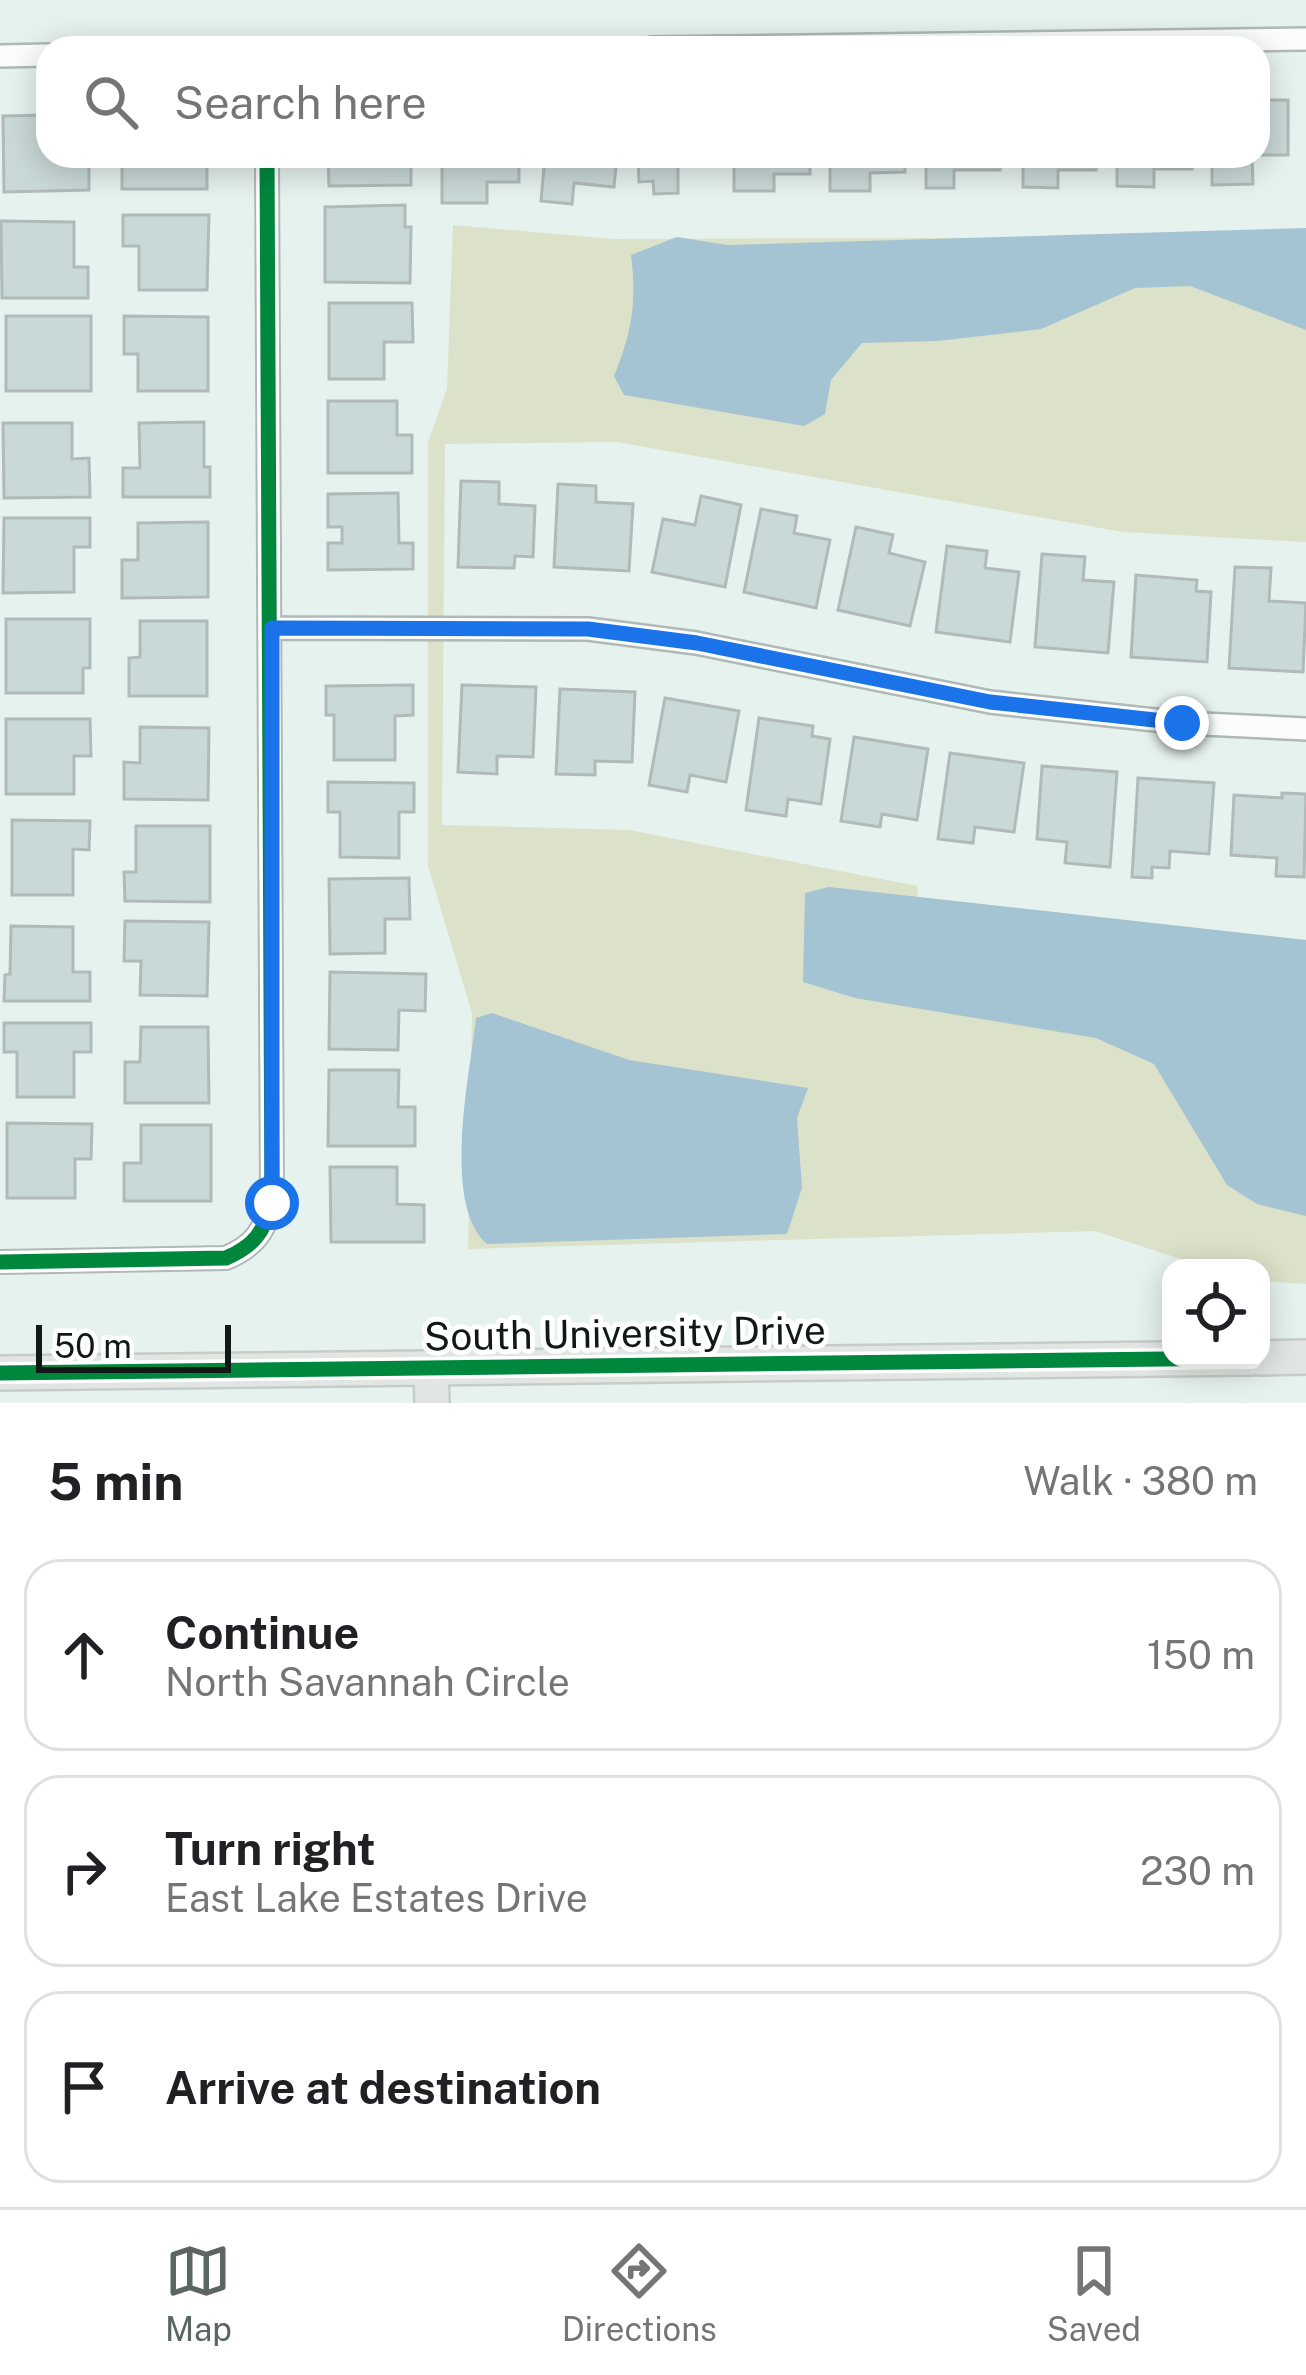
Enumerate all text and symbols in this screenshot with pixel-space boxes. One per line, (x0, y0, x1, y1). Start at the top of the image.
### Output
search box (36, 36, 1270, 168)
icon: search (78, 69, 144, 135)
text: Search here (174, 76, 427, 129)
route end (1155, 696, 1209, 750)
route start (245, 1176, 299, 1230)
map controls (1162, 1259, 1270, 1367)
button: locate (1162, 1259, 1270, 1367)
street label: South University Drive (424, 1306, 826, 1360)
scale bar (36, 1319, 231, 1372)
text: 50 m (54, 1327, 132, 1365)
text: 5 min (48, 1452, 184, 1511)
text: Walk · 380 m (1023, 1458, 1258, 1504)
text: Continue (165, 1606, 359, 1659)
icon: ahead (51, 1622, 117, 1688)
text: 150 m (1147, 1632, 1255, 1678)
text: North Savannah Circle (165, 1659, 570, 1705)
text: Turn right (165, 1822, 376, 1875)
icon: right (51, 1838, 117, 1904)
text: 230 m (1140, 1848, 1255, 1894)
text: East Lake Estates Drive (165, 1875, 588, 1921)
icon: arrive (51, 2054, 117, 2120)
text: Arrive at destination (165, 2061, 601, 2114)
tab: Map (165, 2238, 232, 2348)
tab: Directions (562, 2238, 717, 2348)
tab: Saved (1047, 2238, 1141, 2348)

